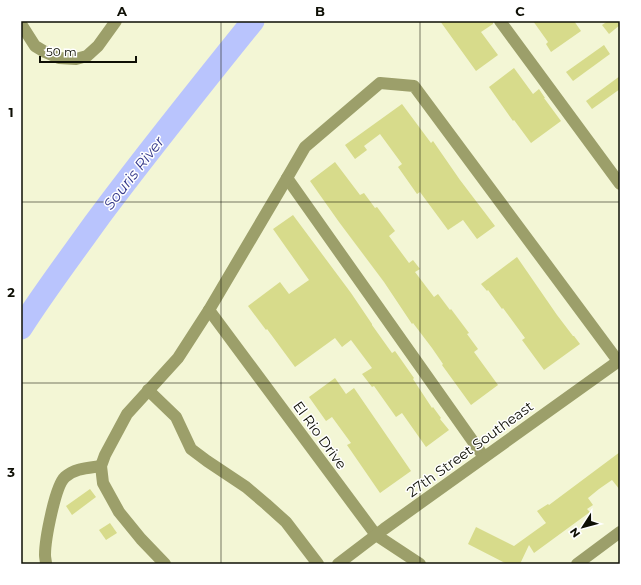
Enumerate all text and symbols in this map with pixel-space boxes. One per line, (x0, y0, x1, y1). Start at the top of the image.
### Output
text: A (116, 3, 128, 19)
text: B (315, 3, 325, 19)
text: C (515, 3, 525, 19)
scale bar (40, 38, 136, 64)
text: 50 m (46, 44, 77, 59)
text: 1 (8, 104, 14, 120)
water label: Souris River (99, 131, 169, 213)
text: 2 (7, 284, 15, 300)
street label: El Rio Drive (289, 397, 351, 473)
street label: 27th Street Southeast (403, 397, 537, 501)
text: 3 (6, 464, 15, 480)
north arrow (563, 507, 603, 547)
text: N (567, 525, 583, 541)

